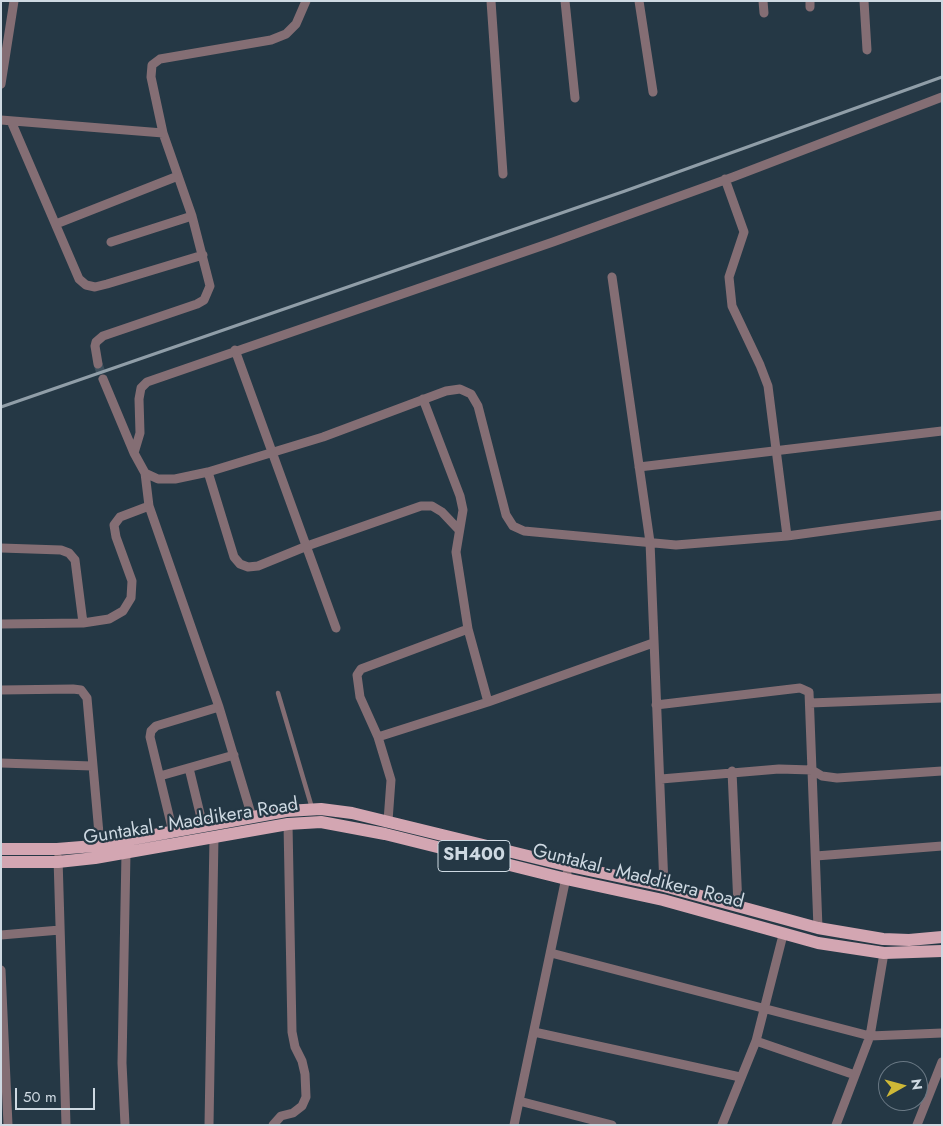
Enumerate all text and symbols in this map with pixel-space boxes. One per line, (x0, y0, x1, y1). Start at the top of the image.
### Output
street label: Guntakal - Maddikera Road (82, 794, 300, 850)
road number: SH400 (438, 840, 510, 871)
street label: Guntakal - Maddikera Road (530, 840, 746, 914)
north arrow (878, 1061, 928, 1111)
scale bar (18, 1078, 98, 1110)
text: N (906, 1078, 927, 1091)
text: 50 m (23, 1086, 57, 1108)

